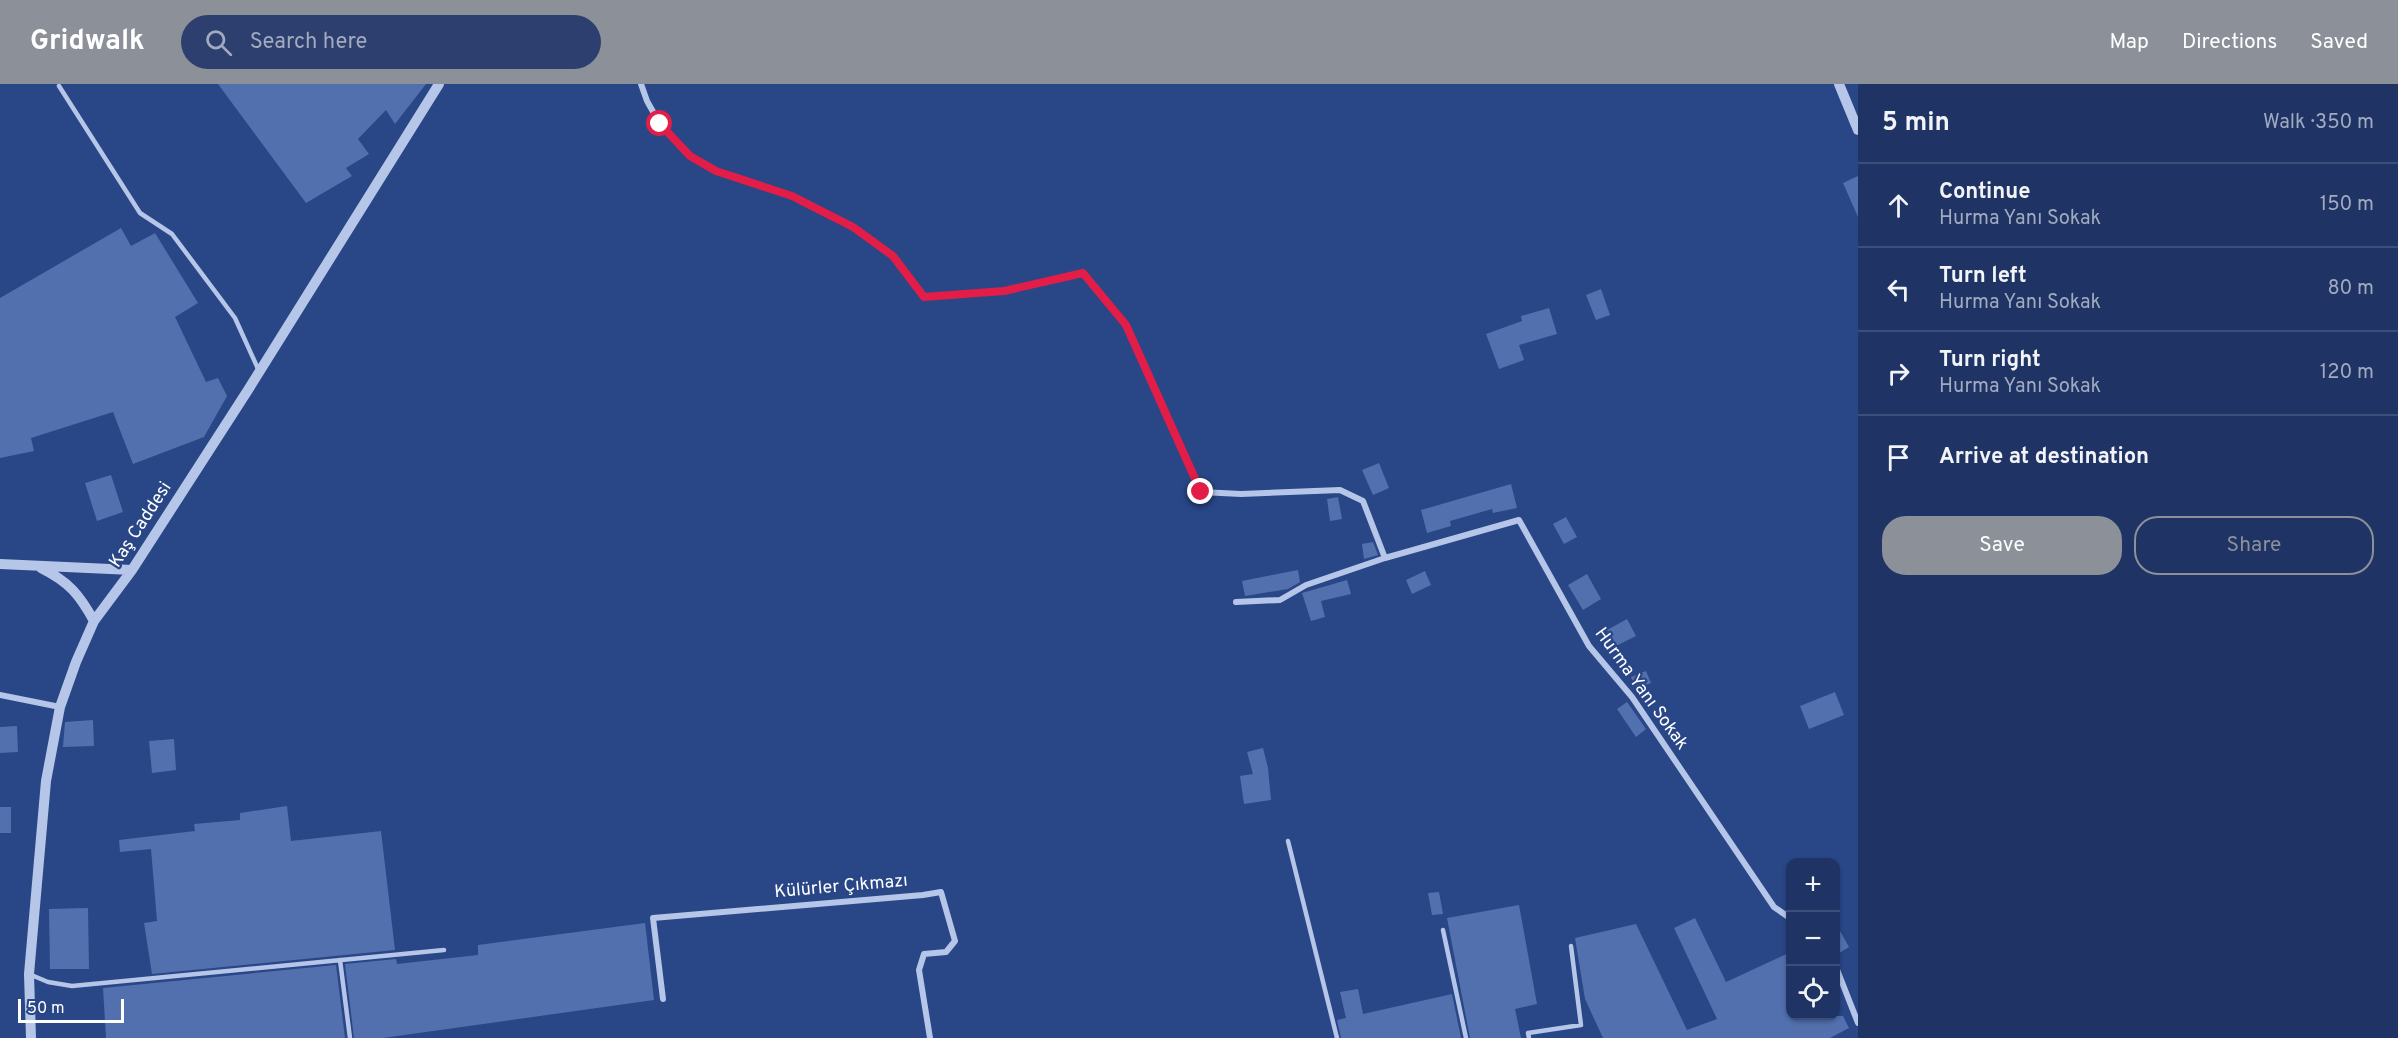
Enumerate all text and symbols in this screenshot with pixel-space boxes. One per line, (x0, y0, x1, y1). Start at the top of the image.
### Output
search box (181, 15, 601, 69)
text: Gridwalk (30, 24, 145, 60)
icon: search (202, 26, 235, 59)
text: Search here (250, 29, 367, 56)
text: Map (2109, 29, 2149, 56)
text: Directions (2182, 29, 2277, 56)
text: Saved (2310, 29, 2368, 56)
text: 5 min (1882, 107, 1950, 140)
route start (646, 110, 672, 136)
text: Walk · 350 m (2263, 110, 2374, 136)
text: Continue (1939, 179, 2030, 206)
icon: ahead (1882, 189, 1915, 222)
text: 150 m (2320, 192, 2374, 218)
text: Hurma Yanı Sokak (1939, 206, 2101, 232)
text: Turn left (1939, 263, 2027, 290)
icon: left (1882, 273, 1915, 306)
text: 80 m (2328, 276, 2374, 302)
text: Hurma Yanı Sokak (1939, 290, 2101, 316)
text: Turn right (1939, 347, 2041, 374)
icon: right (1882, 357, 1915, 390)
text: 120 m (2320, 360, 2374, 386)
text: Hurma Yanı Sokak (1939, 374, 2101, 400)
icon: arrive (1882, 441, 1915, 474)
text: Arrive at destination (1939, 444, 2149, 471)
street label: Kaş Caddesi (105, 478, 177, 572)
route end (1187, 478, 1213, 504)
button: Save (1882, 516, 2122, 575)
button: Share (2134, 516, 2374, 575)
street label: Hurma Yanı Sokak (1589, 623, 1693, 755)
map controls (1786, 858, 1840, 1020)
button: + (1786, 858, 1840, 912)
street label: Külürler Çıkmazı (773, 870, 909, 904)
button: − (1786, 912, 1840, 966)
button: locate (1786, 966, 1840, 1020)
scale bar (18, 996, 124, 1024)
text: 50 m (27, 999, 65, 1019)

